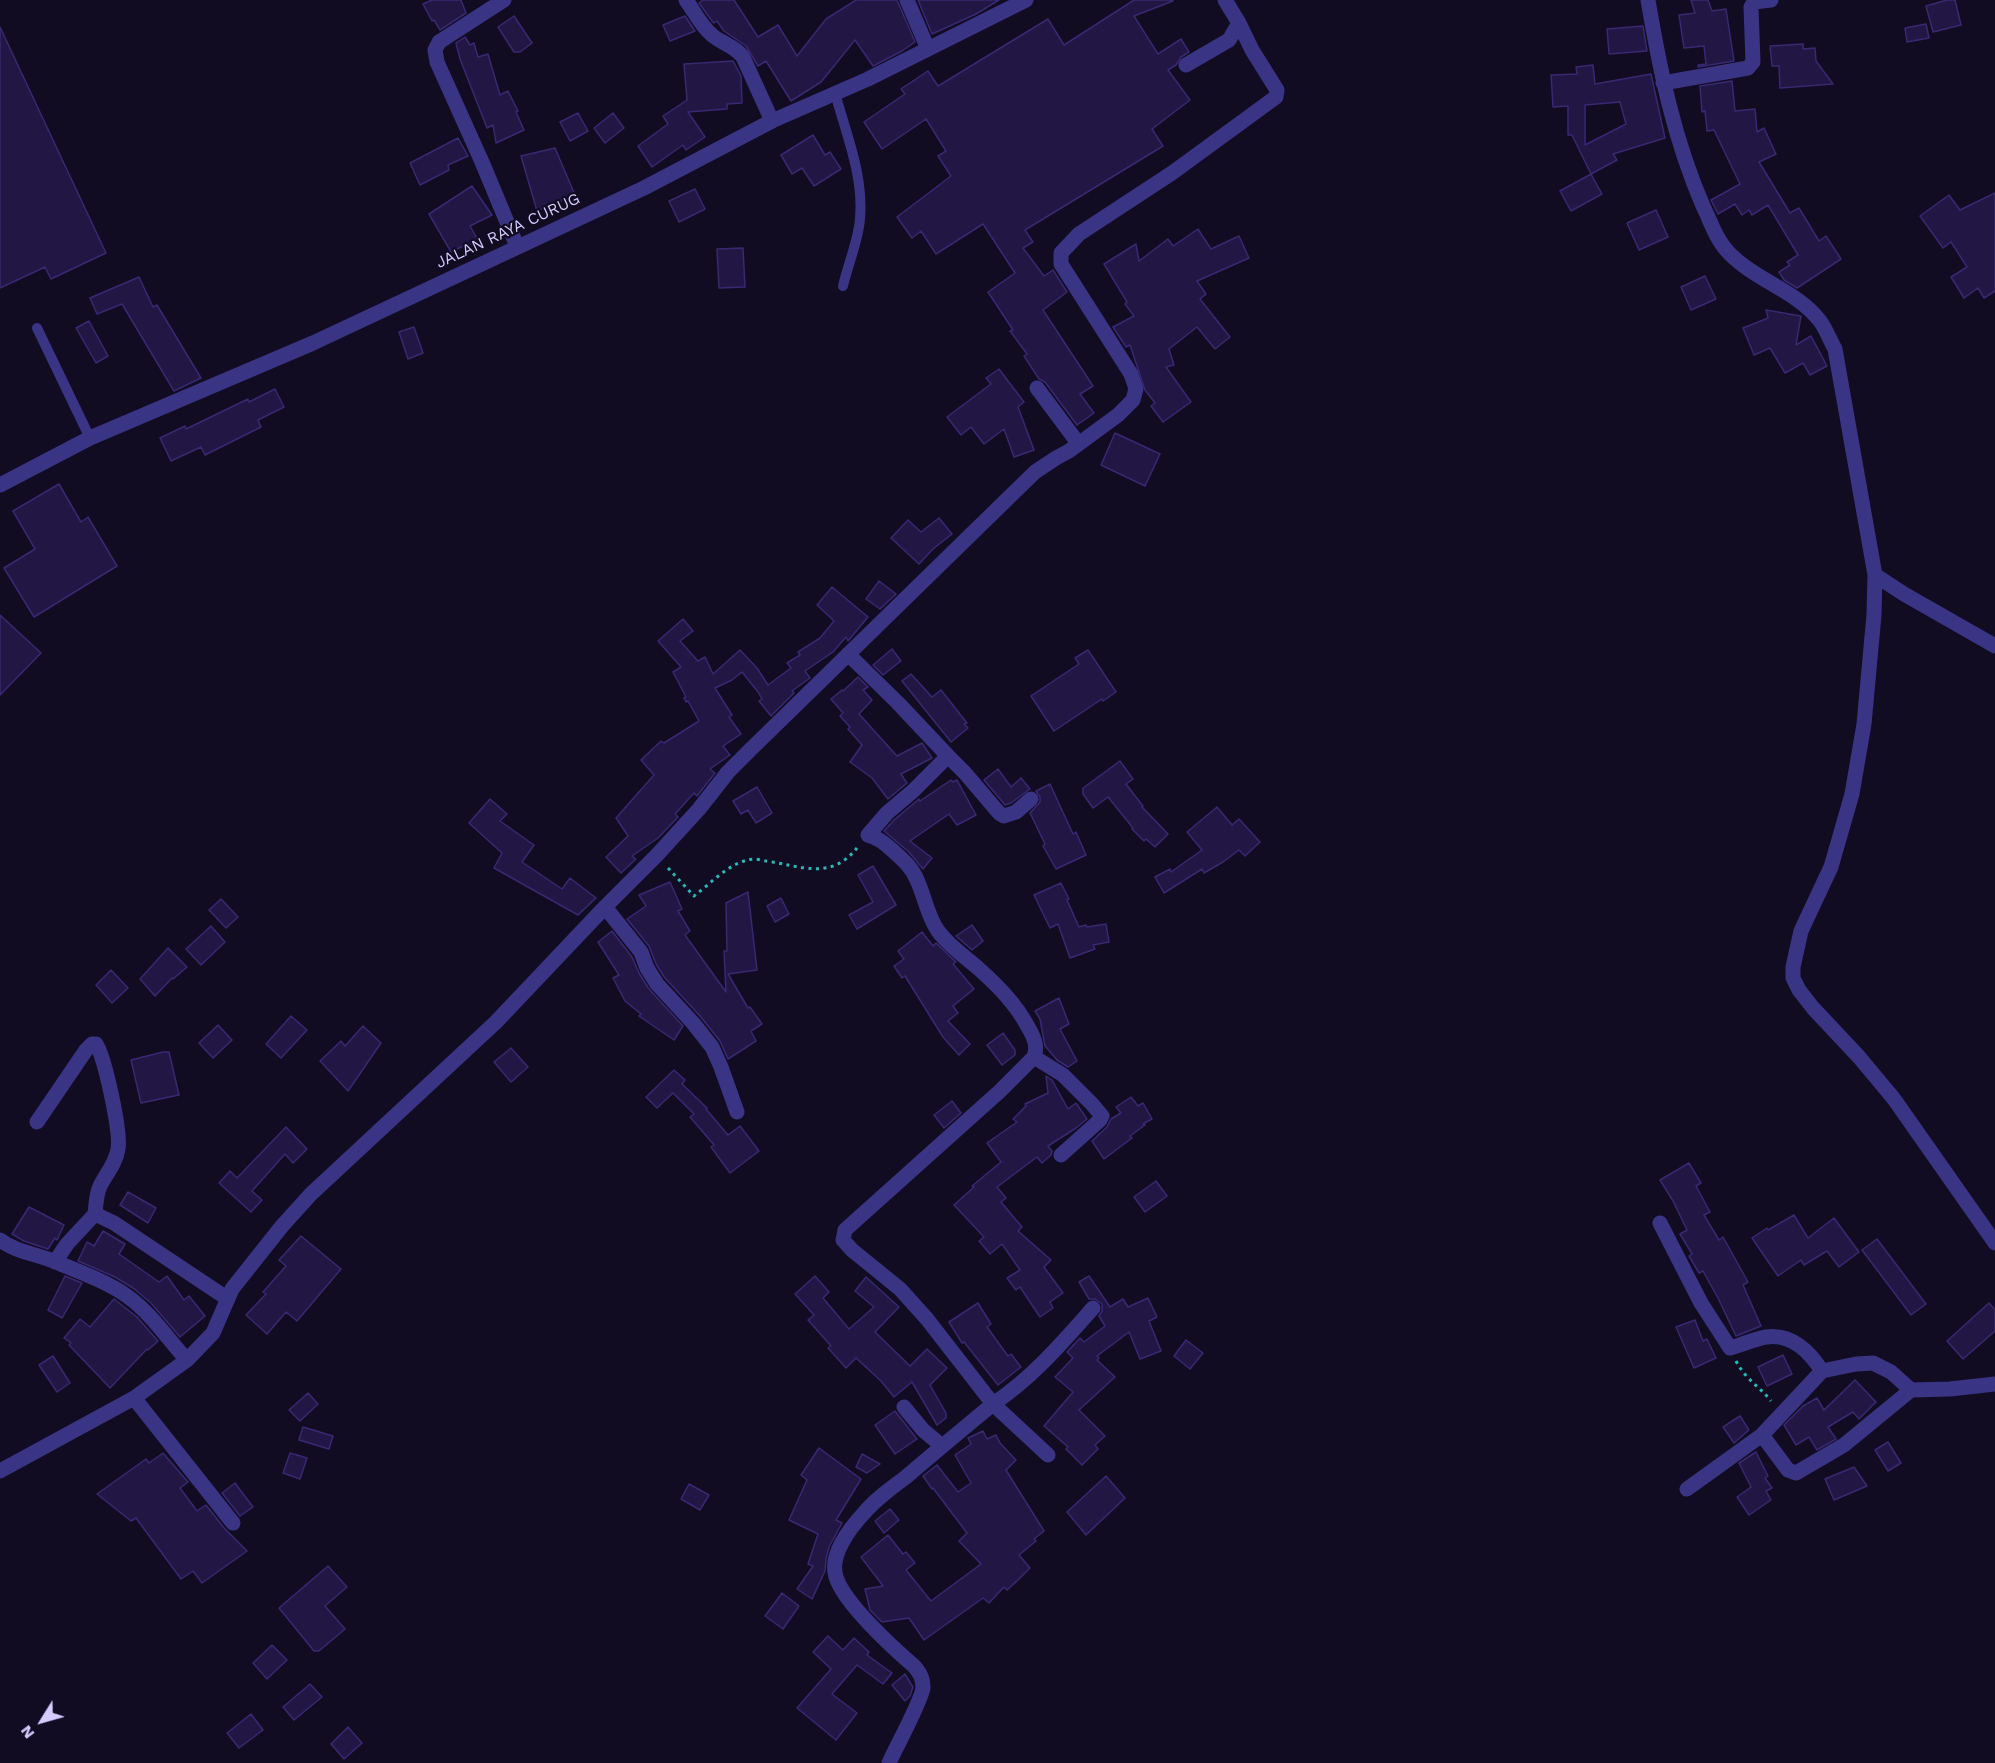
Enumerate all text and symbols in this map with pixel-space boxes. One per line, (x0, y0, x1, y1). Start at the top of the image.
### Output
street label: JALAN RAYA CURUG (433, 189, 583, 273)
north arrow (12, 1691, 72, 1751)
text: N (16, 1722, 38, 1743)

